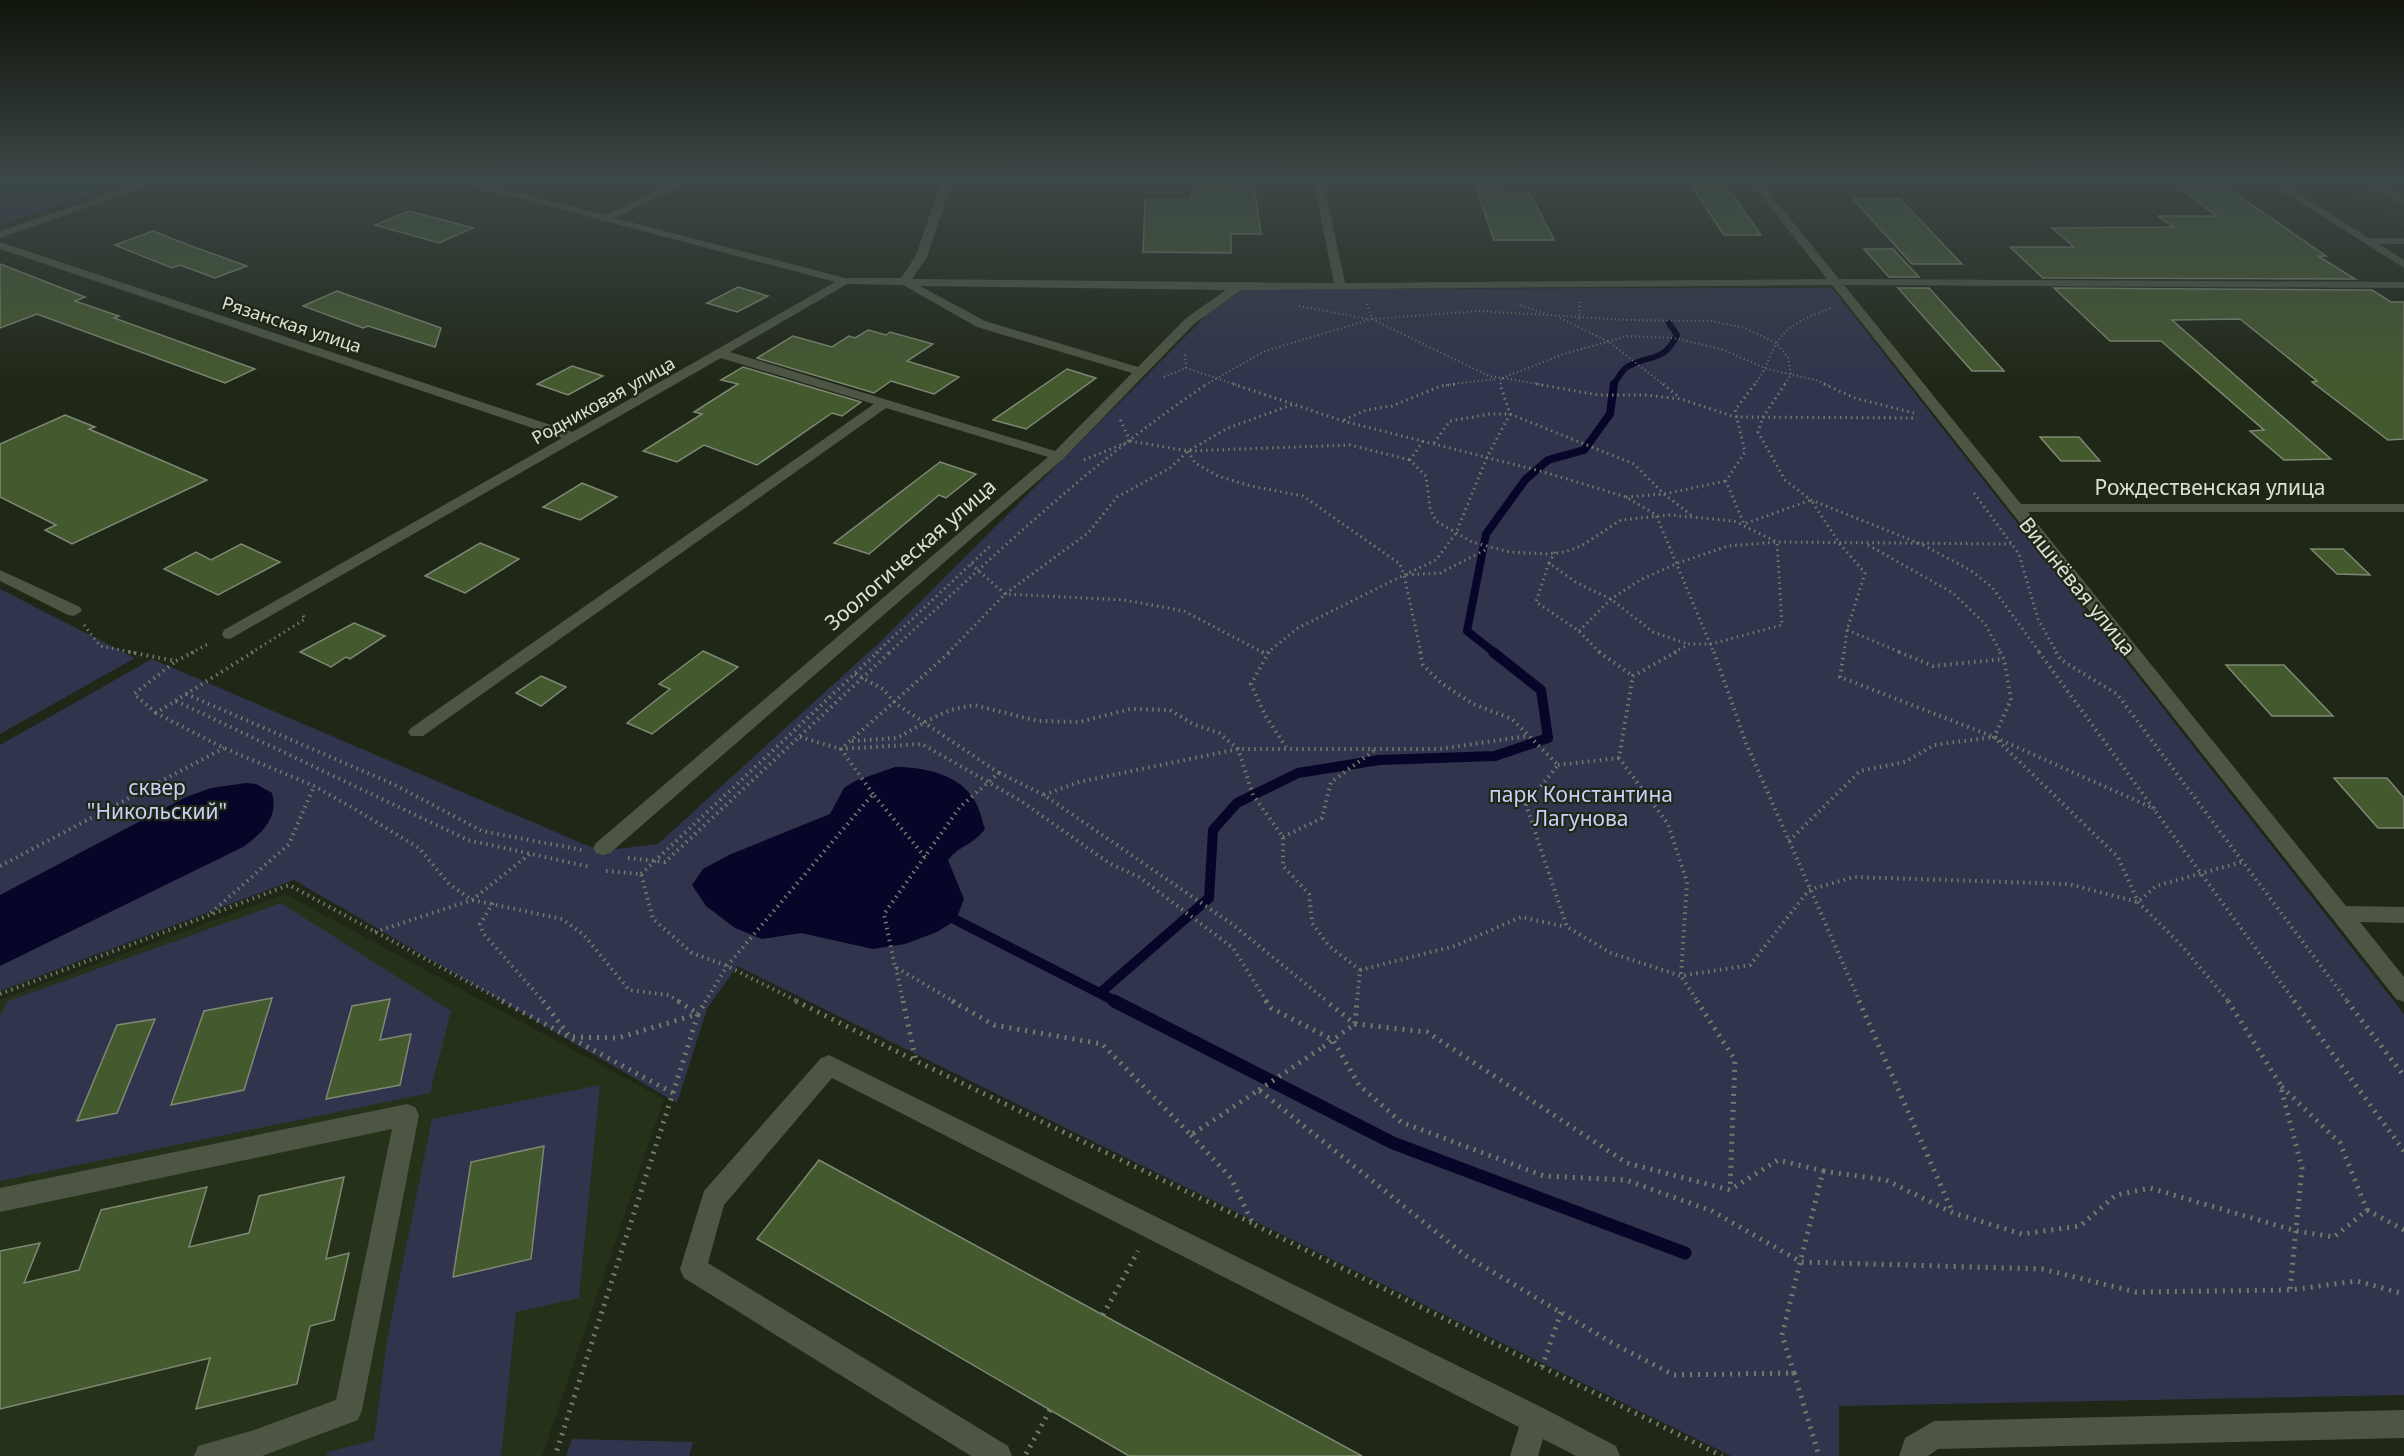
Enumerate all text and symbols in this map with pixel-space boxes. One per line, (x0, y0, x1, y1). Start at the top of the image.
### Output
street label: Рязанская улица (219, 290, 365, 358)
street label: Родниковая улица (527, 351, 679, 449)
street label: Зоологическая улица (819, 472, 1001, 636)
street label: Рождественская улица (2094, 473, 2326, 501)
street label: Вишнёвая улица (2013, 511, 2143, 661)
park label: сквер "Никольский" (87, 773, 227, 825)
park label: парк Константина Лагунова (1489, 780, 1673, 832)

